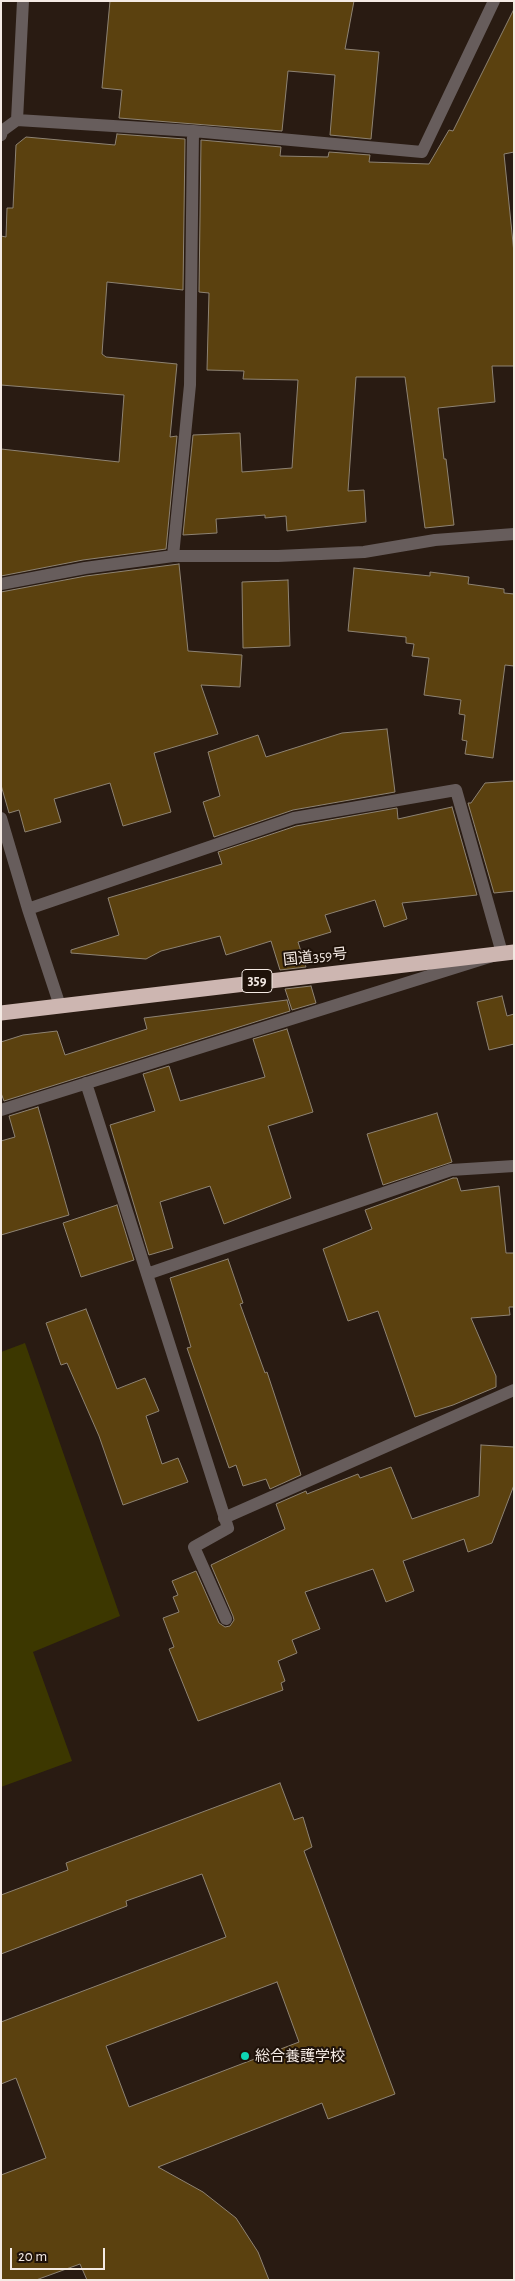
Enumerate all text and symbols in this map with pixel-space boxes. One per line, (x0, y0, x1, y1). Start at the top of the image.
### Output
street label: 国道359号 (282, 945, 348, 969)
road number: 359 (242, 969, 272, 992)
place label: 総合養護学校 (255, 2047, 345, 2065)
marker: 総合養護学校 (239, 2050, 251, 2062)
scale bar (12, 2238, 108, 2270)
text: 20 m (18, 2249, 47, 2264)

